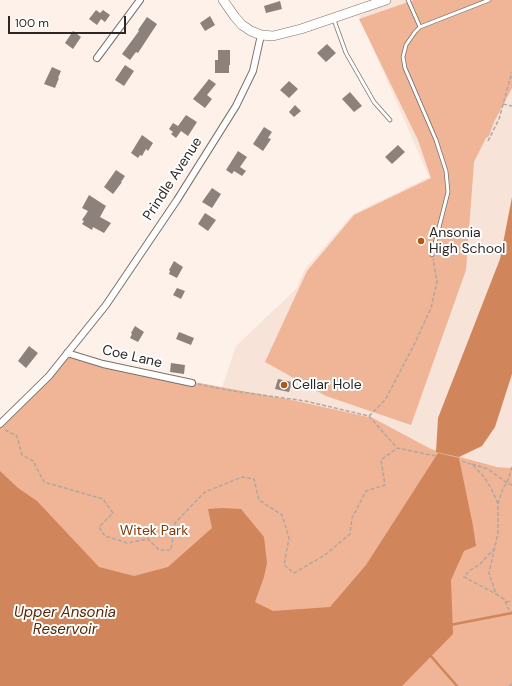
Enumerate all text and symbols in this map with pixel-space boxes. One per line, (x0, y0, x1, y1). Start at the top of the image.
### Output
scale bar (10, 8, 128, 34)
text: 100 m (15, 15, 49, 31)
street label: Prindle Avenue (140, 134, 206, 224)
place label: Ansonia High School (429, 225, 505, 258)
marker: Ansonia High School (416, 236, 426, 246)
street label: Coe Lane (100, 342, 164, 372)
place label: Cellar Hole (292, 377, 362, 393)
marker: Cellar Hole (279, 380, 289, 390)
park label: Witek Park (120, 523, 188, 539)
water label: Upper Ansonia Reservoir (14, 604, 116, 639)

